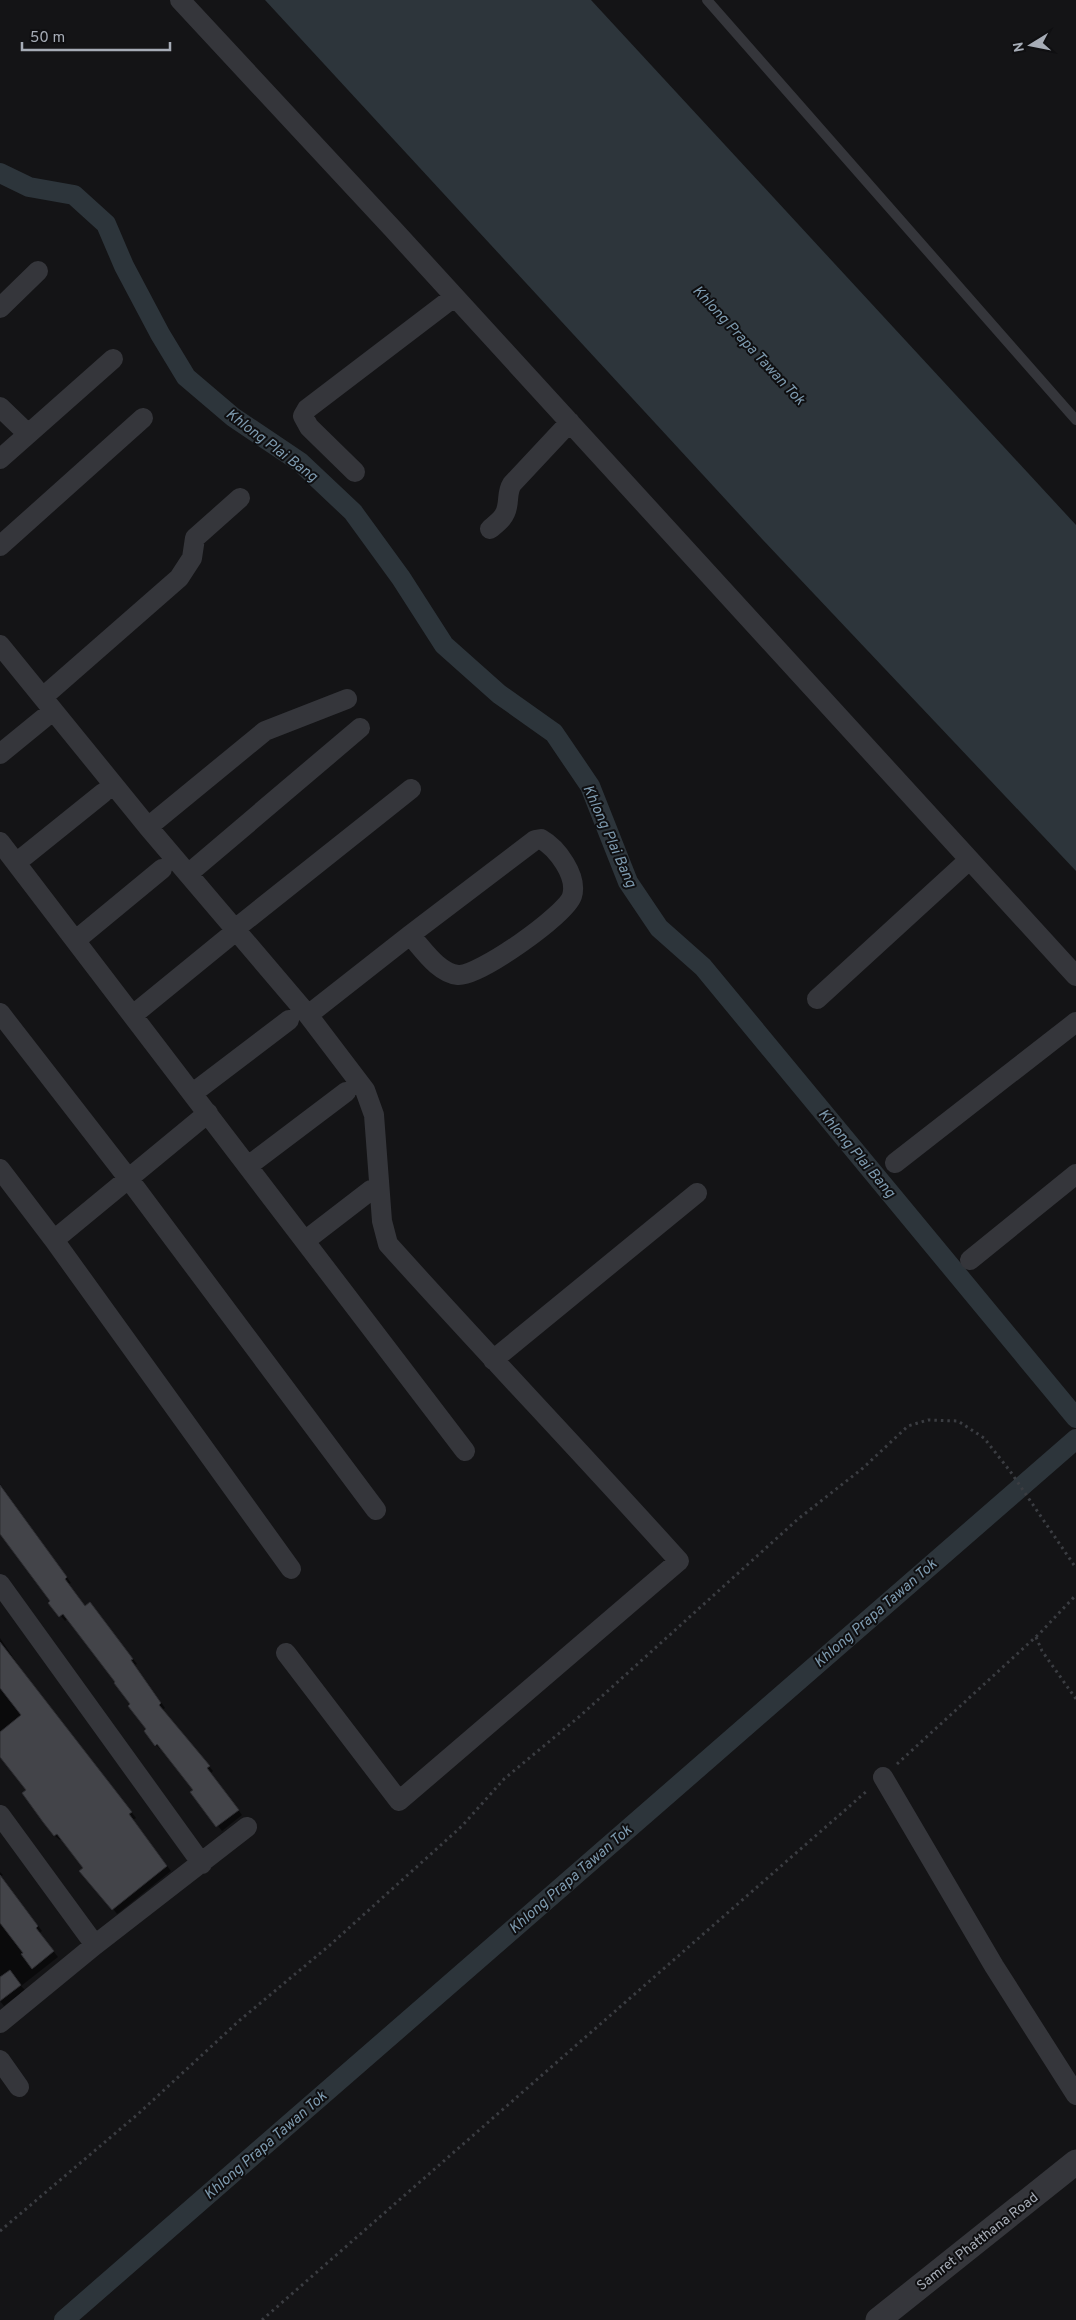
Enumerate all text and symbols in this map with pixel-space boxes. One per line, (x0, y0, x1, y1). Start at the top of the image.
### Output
scale bar (22, 20, 170, 52)
north arrow (1006, 20, 1056, 70)
text: 50 m (30, 29, 65, 48)
text: N (1010, 41, 1029, 53)
water label: Khlong Prapa Tawan Tok (688, 282, 809, 410)
water label: Khlong Plai Bang (221, 405, 322, 488)
water label: Khlong Plai Bang (577, 782, 640, 892)
water label: Khlong Plai Bang (813, 1106, 899, 1203)
water label: Khlong Prapa Tawan Tok (811, 1555, 942, 1673)
water label: Khlong Prapa Tawan Tok (506, 1821, 637, 1939)
water label: Khlong Prapa Tawan Tok (201, 2087, 332, 2205)
street label: Samret Phatthana Road (914, 2189, 1042, 2295)

